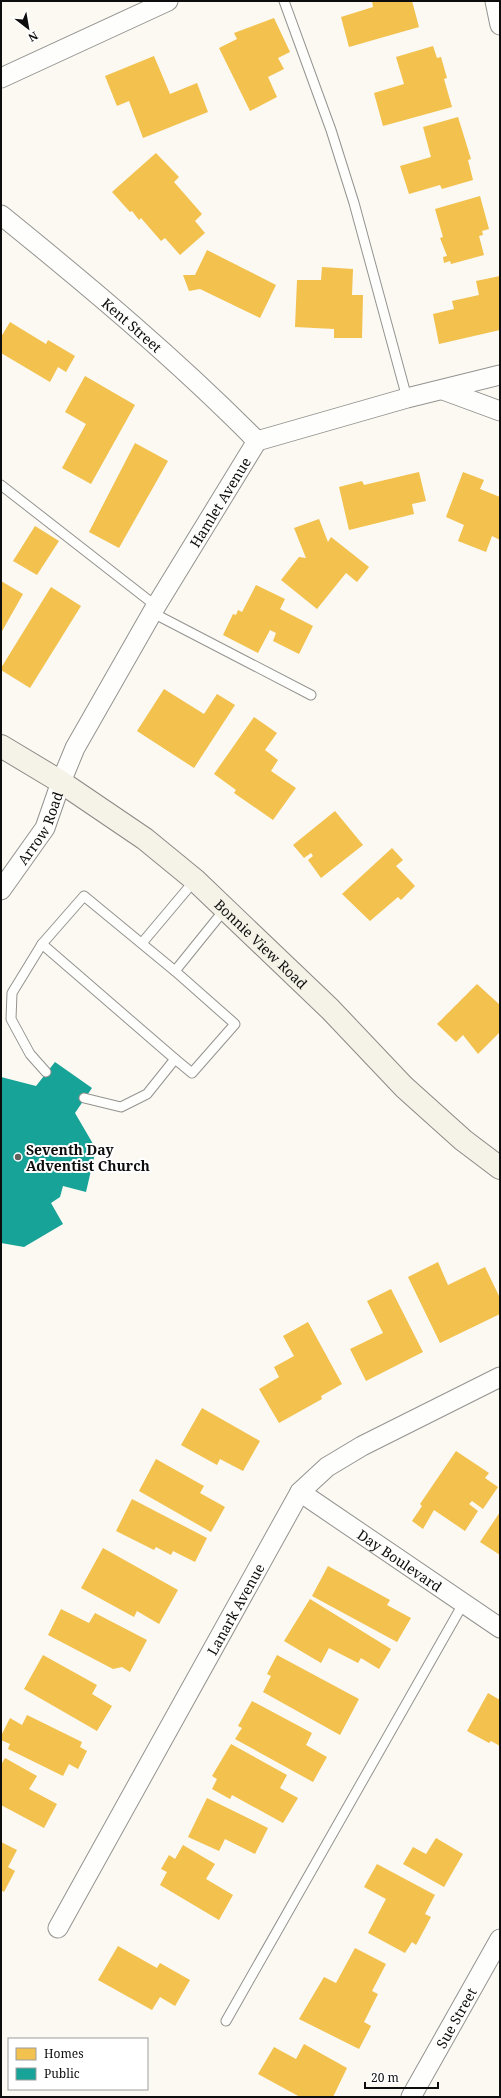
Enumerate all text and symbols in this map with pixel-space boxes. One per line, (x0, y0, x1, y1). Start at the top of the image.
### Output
north arrow (8, 8, 48, 48)
text: N (26, 28, 41, 46)
street label: Kent Street (98, 293, 166, 356)
street label: Hamlet Avenue (185, 453, 255, 551)
street label: Arrow Road (13, 788, 67, 868)
street label: Bonnie View Road (211, 895, 312, 993)
place label: Seventh Day Adventist Church (26, 1140, 150, 1175)
marker: Seventh Day Adventist Church (13, 1152, 23, 1162)
street label: Day Boulevard (354, 1524, 446, 1596)
street label: Lanark Avenue (202, 1560, 268, 1658)
street label: Sue Street (431, 1984, 480, 2051)
legend (8, 2038, 148, 2090)
text: Homes (44, 2045, 84, 2062)
scale bar (365, 2064, 438, 2090)
text: Public (44, 2065, 80, 2082)
text: 20 m (371, 2069, 399, 2086)

